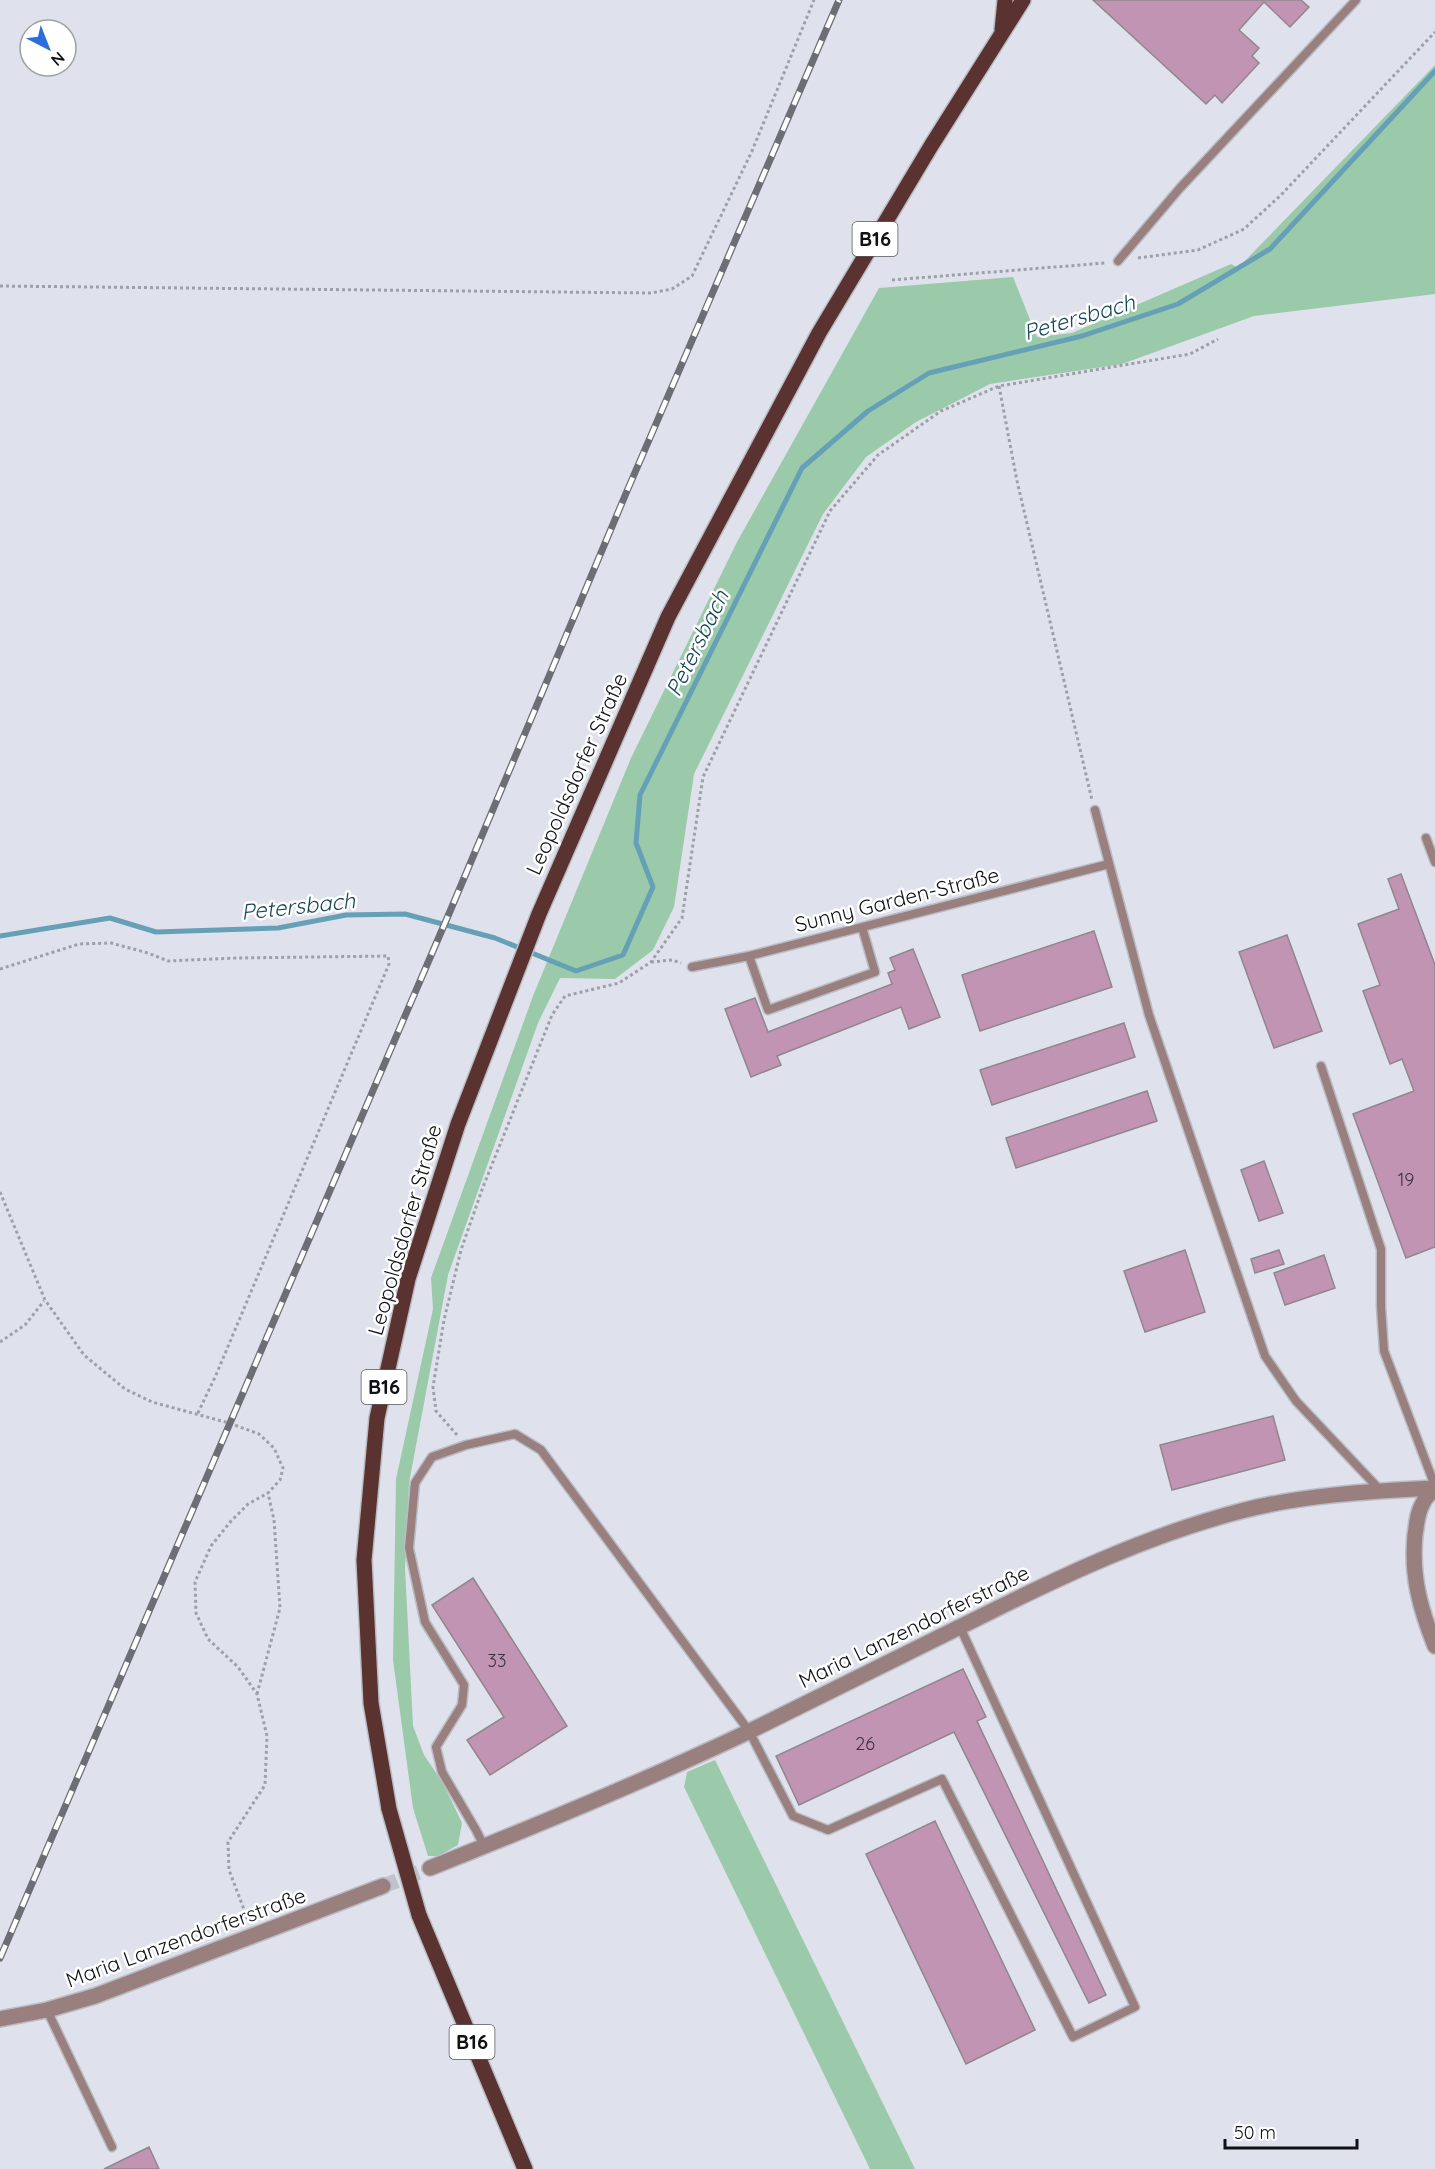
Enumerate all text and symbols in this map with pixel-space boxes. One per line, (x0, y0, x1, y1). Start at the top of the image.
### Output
north arrow (18, 18, 78, 78)
text: N (47, 48, 69, 71)
road number: B16 (852, 222, 898, 256)
water label: Petersbach (1020, 288, 1138, 346)
water label: Petersbach (659, 585, 735, 701)
street label: Leopoldsdorfer Straße (520, 669, 632, 879)
street label: Sunny Garden-Straße (792, 861, 1002, 937)
water label: Petersbach (240, 886, 357, 926)
street label: Leopoldsdorfer Straße (361, 1121, 447, 1338)
house number: 19 (1398, 1168, 1414, 1191)
road number: B16 (362, 1370, 406, 1404)
street label: Maria Lanzendorferstraße (794, 1559, 1033, 1693)
house number: 33 (488, 1649, 506, 1672)
house number: 26 (855, 1732, 875, 1755)
street label: Maria Lanzendorferstraße (62, 1882, 309, 1993)
road number: B16 (450, 2025, 494, 2059)
scale bar (1225, 2112, 1357, 2150)
text: 50 m (1234, 2121, 1276, 2144)

